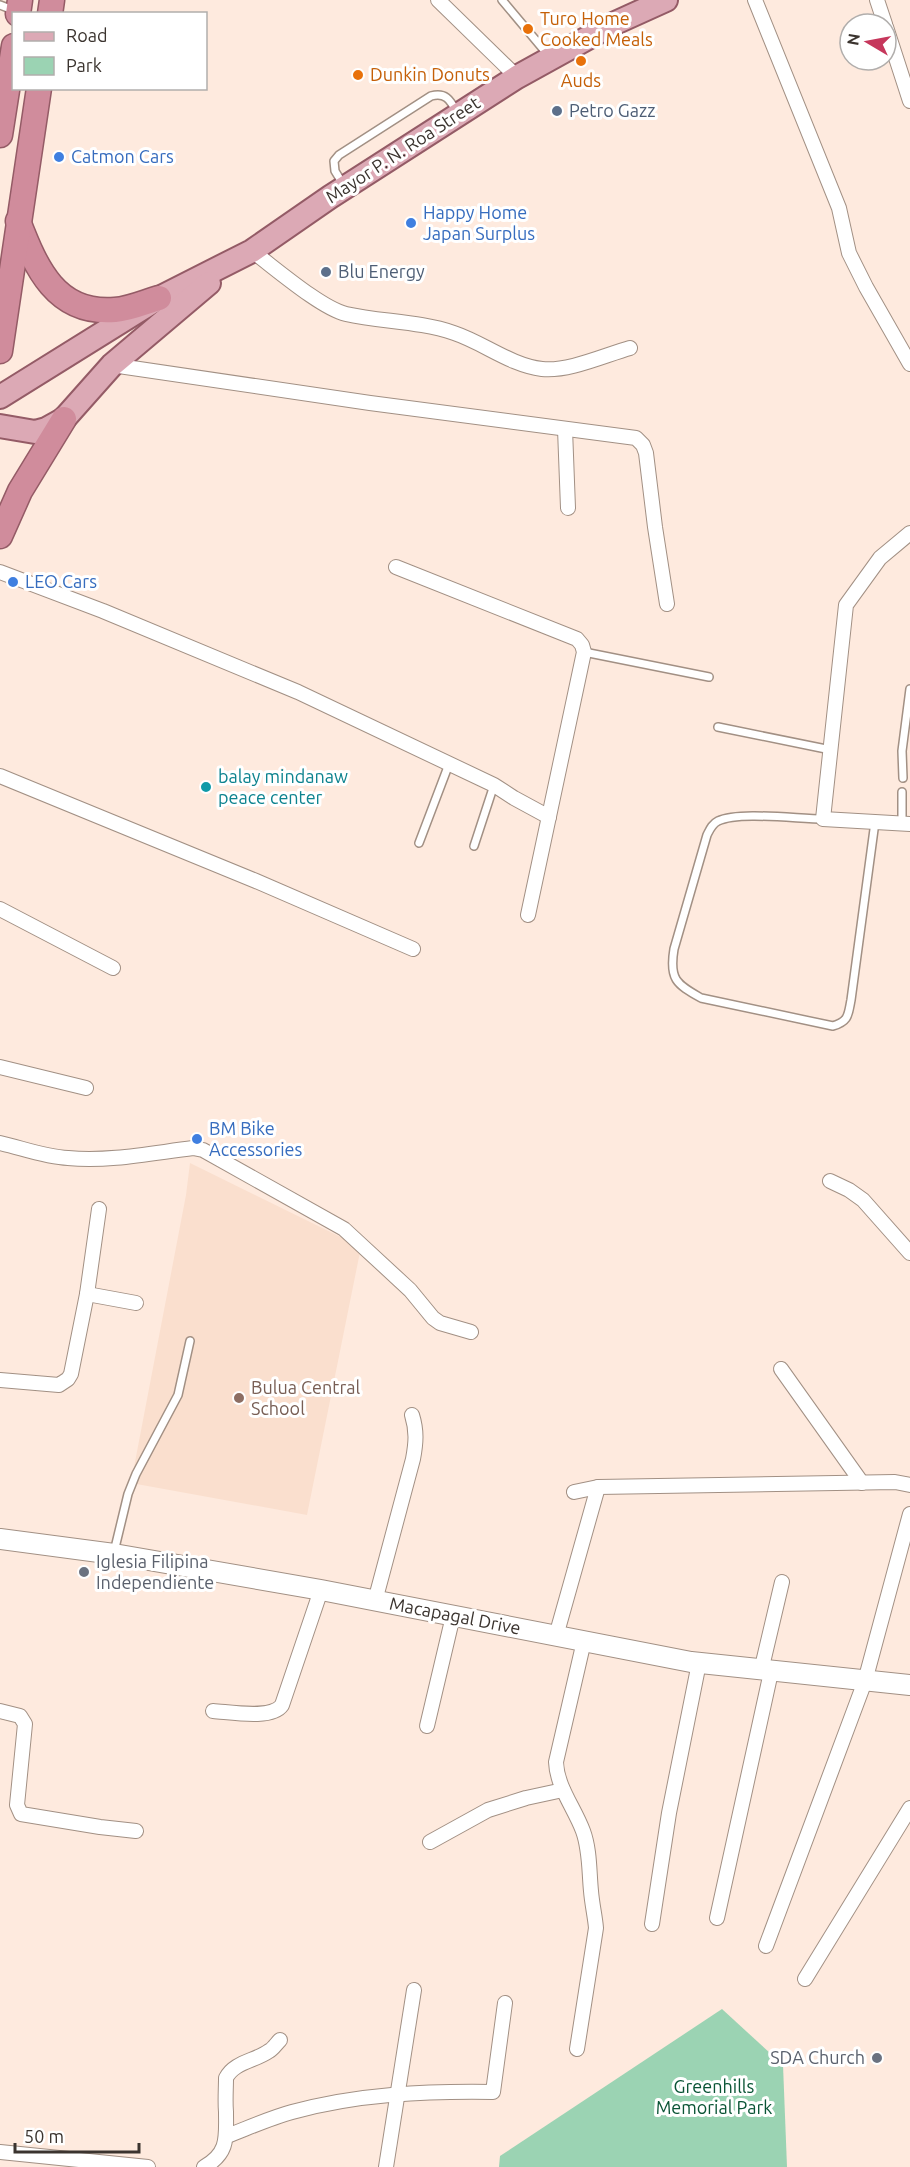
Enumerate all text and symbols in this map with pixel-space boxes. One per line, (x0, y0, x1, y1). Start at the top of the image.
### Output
place label: Turo Home Cooked Meals (540, 8, 653, 49)
legend (12, 12, 207, 90)
north arrow (838, 12, 898, 72)
marker: Turo Home Cooked Meals (521, 22, 535, 36)
text: Road (66, 25, 108, 45)
text: N (843, 32, 863, 47)
marker: Auds (574, 54, 588, 68)
text: Park (66, 55, 102, 75)
place label: Dunkin Donuts (370, 64, 490, 84)
marker: Dunkin Donuts (351, 68, 365, 82)
place label: Auds (561, 70, 601, 90)
street label: Mayor P. N. Roa Street (322, 92, 483, 206)
place label: Petro Gazz (569, 100, 656, 120)
marker: Petro Gazz (550, 104, 564, 118)
place label: Catmon Cars (71, 146, 174, 166)
marker: Catmon Cars (52, 150, 66, 164)
place label: Happy Home Japan Surplus (423, 202, 535, 243)
marker: Happy Home Japan Surplus (404, 216, 418, 230)
place label: Blu Energy (338, 261, 425, 281)
marker: Blu Energy (319, 265, 333, 279)
place label: LEO Cars (25, 571, 97, 591)
marker: LEO Cars (6, 575, 20, 589)
place label: balay mindanaw peace center (218, 766, 348, 807)
marker: balay mindanaw peace center (199, 780, 213, 794)
place label: BM Bike Accessories (209, 1118, 303, 1159)
marker: BM Bike Accessories (190, 1132, 204, 1146)
place label: Bulua Central School (251, 1377, 360, 1418)
marker: Bulua Central School (232, 1391, 246, 1405)
place label: Iglesia Filipina Independiente (96, 1551, 214, 1592)
marker: Iglesia Filipina Independiente (77, 1565, 91, 1579)
street label: Macapagal Drive (388, 1592, 522, 1638)
place label: SDA Church (770, 2047, 865, 2067)
marker: SDA Church (870, 2051, 884, 2065)
park label: Greenhills Memorial Park (656, 2076, 772, 2117)
scale bar (15, 2116, 140, 2154)
text: 50 m (24, 2126, 64, 2146)

